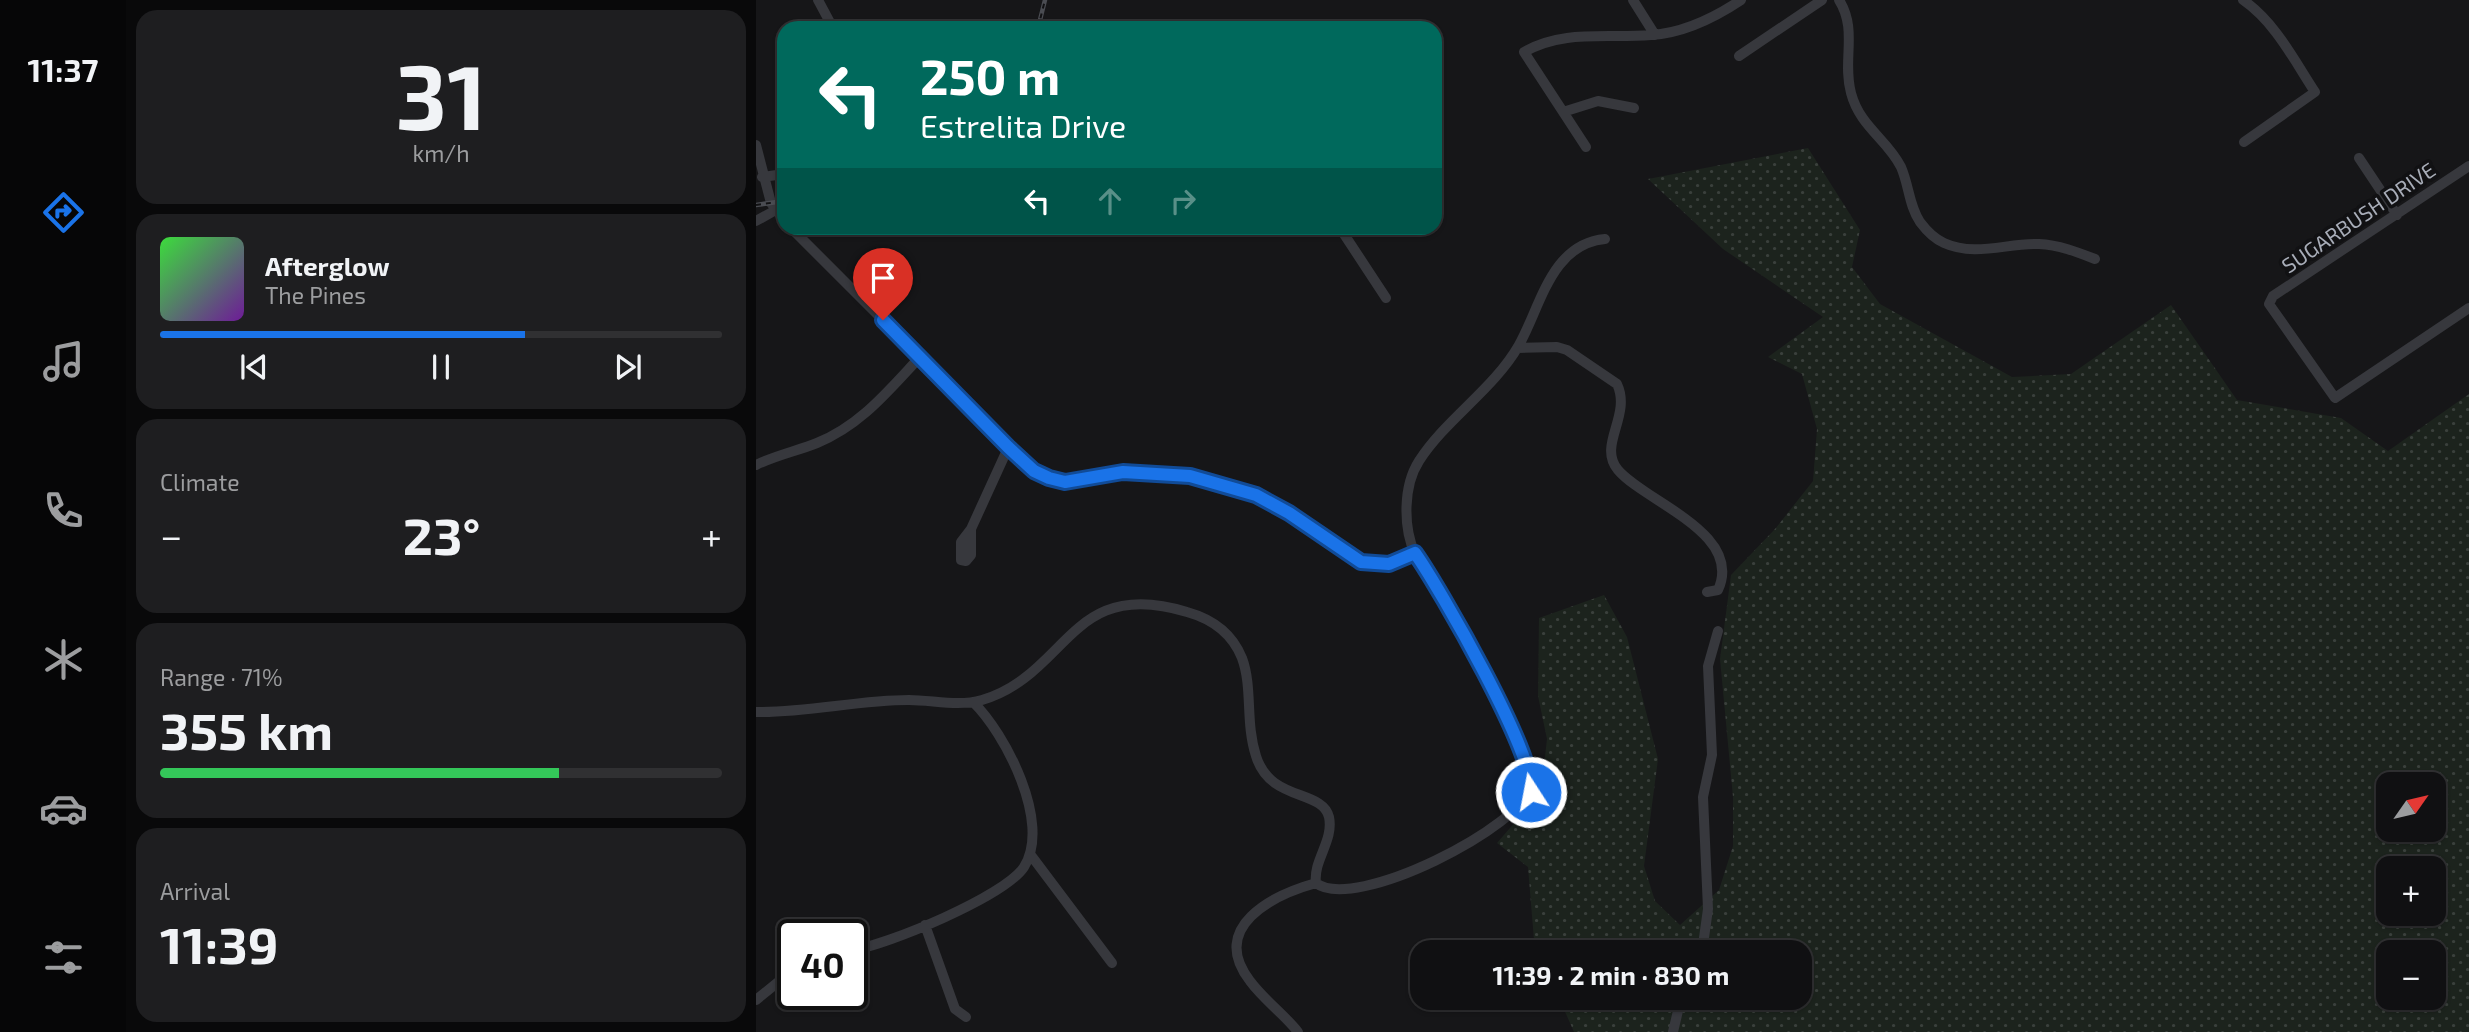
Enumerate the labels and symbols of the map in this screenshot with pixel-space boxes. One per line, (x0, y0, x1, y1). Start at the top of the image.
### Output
street label: SUGARBUSH DRIVE (2277, 156, 2439, 278)
pin (853, 248, 913, 320)
position arrow (1494, 755, 1568, 829)
north arrow (2376, 772, 2446, 842)
speed limit sign: 40 (777, 919, 868, 1010)

